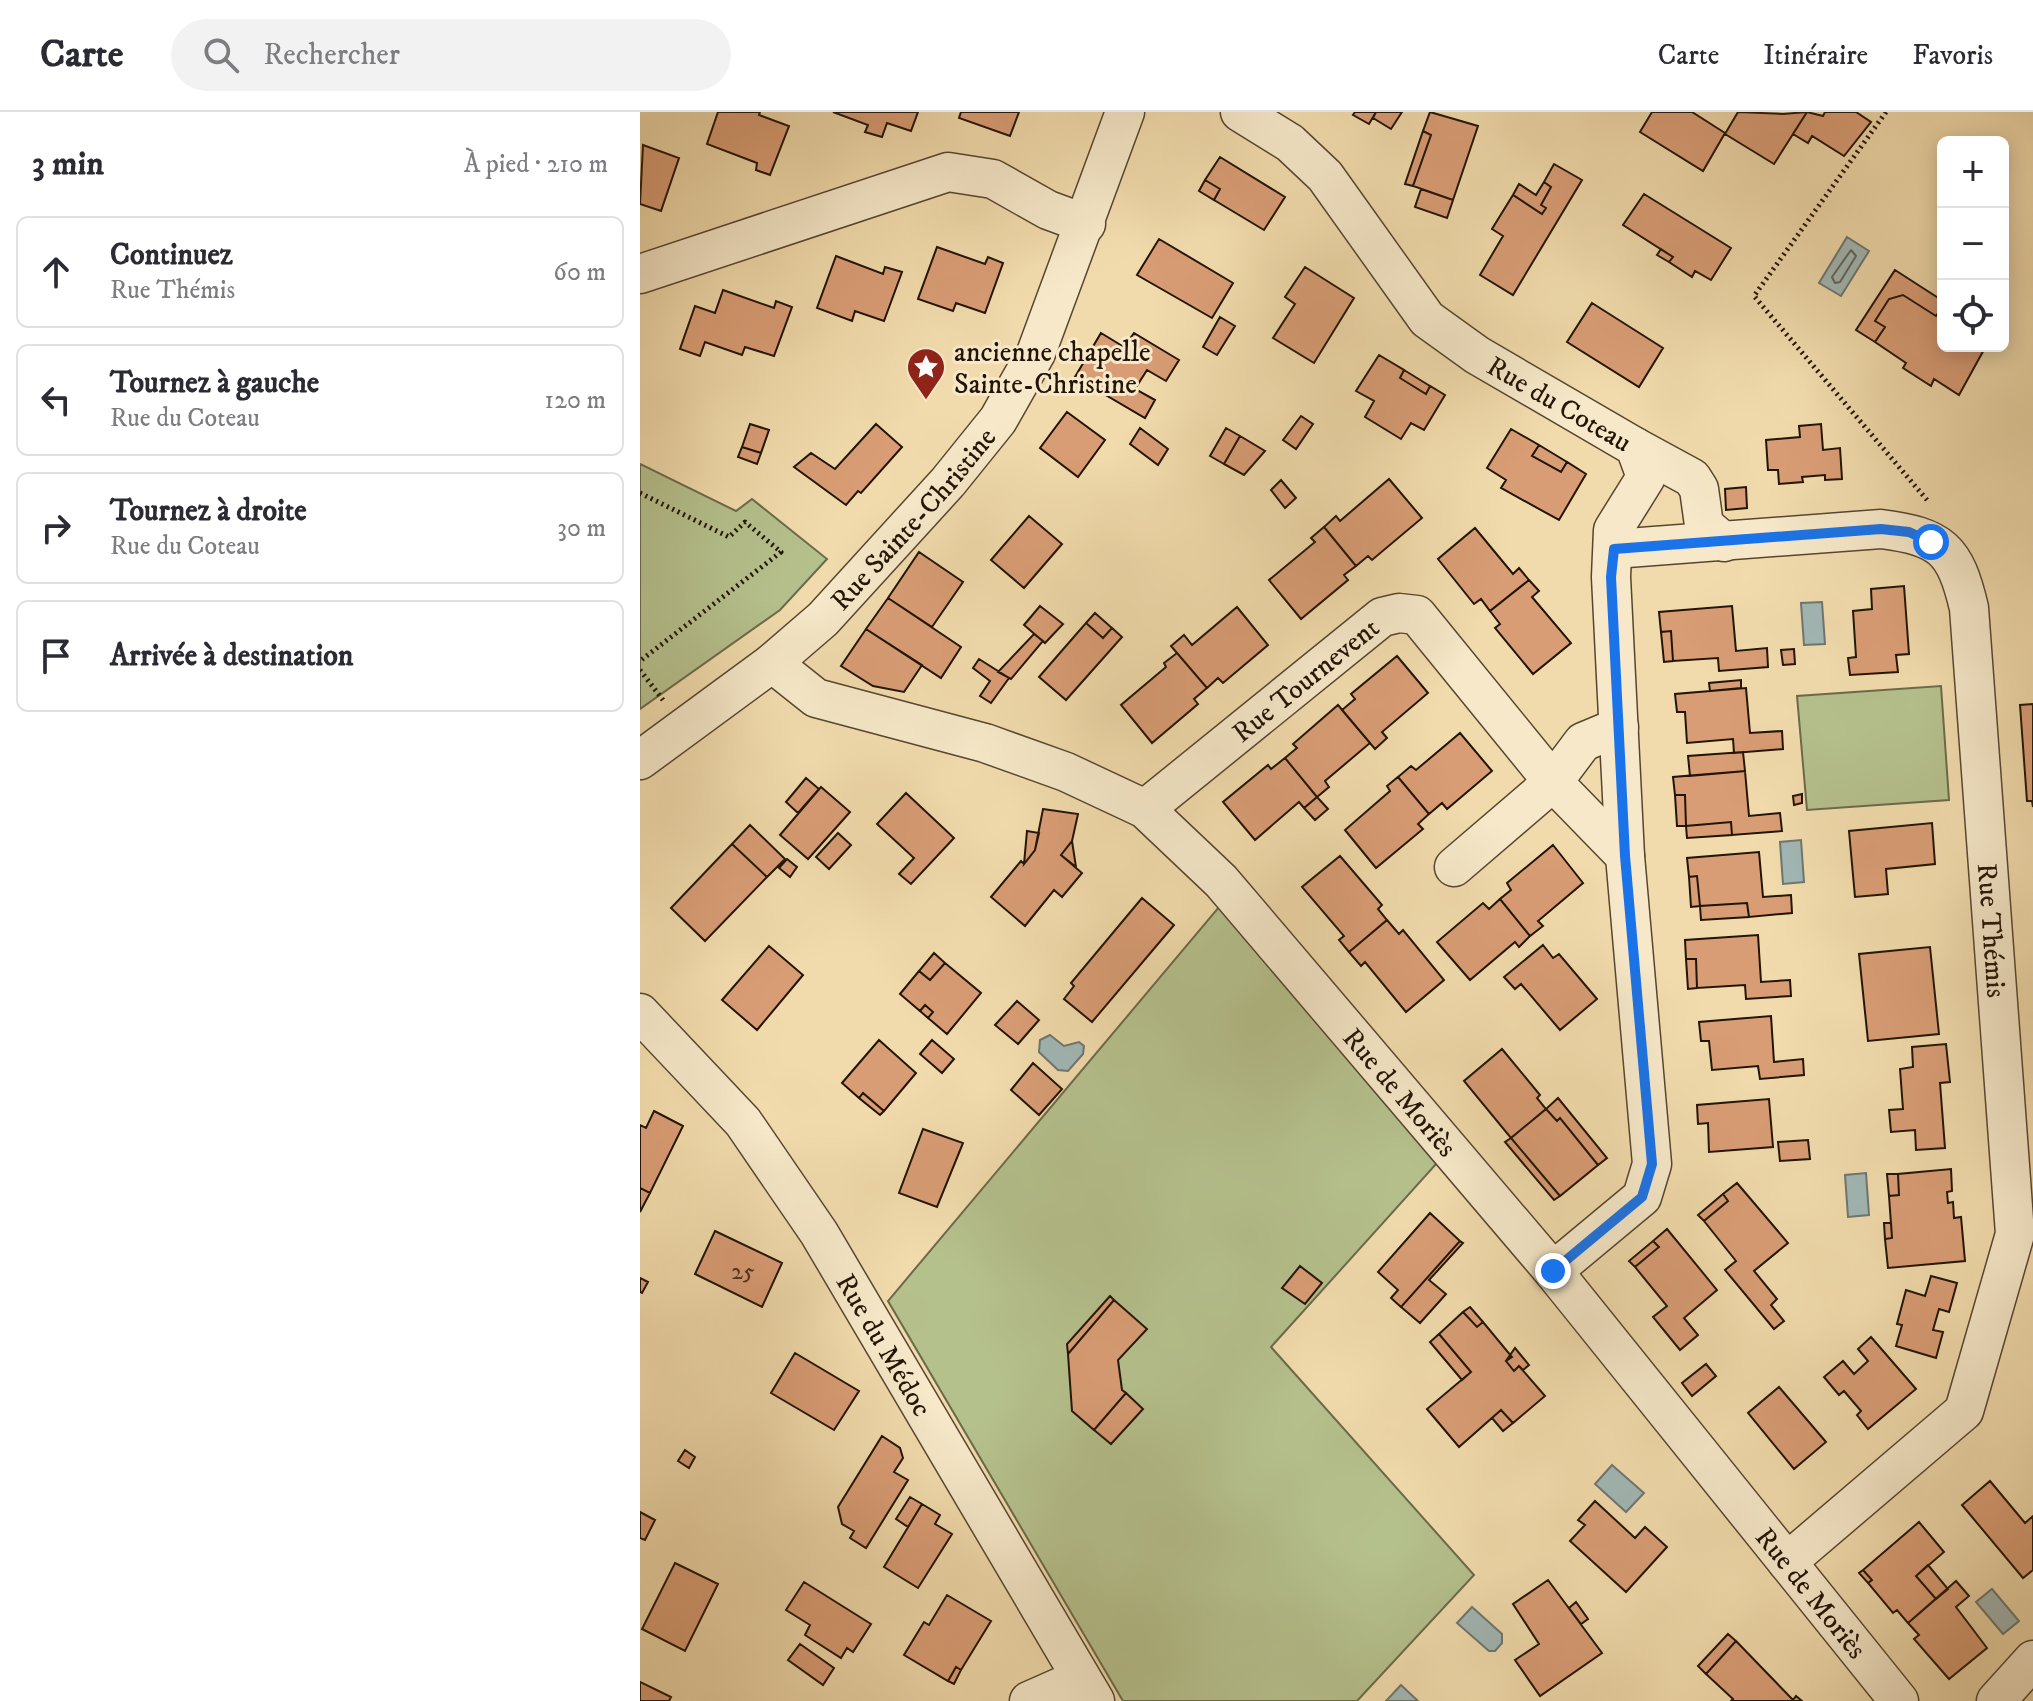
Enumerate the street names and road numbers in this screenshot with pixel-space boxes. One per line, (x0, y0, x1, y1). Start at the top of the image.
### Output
street label: Rue du Coteau (1480, 349, 1638, 460)
street label: Rue Sainte-Christine (824, 421, 1004, 618)
street label: Rue Tournevent (1225, 611, 1387, 750)
street label: Rue Thémis (1969, 862, 2014, 999)
street label: Rue de Moriès (1335, 1021, 1464, 1165)
street label: Rue du Médoc (828, 1268, 939, 1423)
street label: Rue de Moriès (1747, 1521, 1874, 1666)

